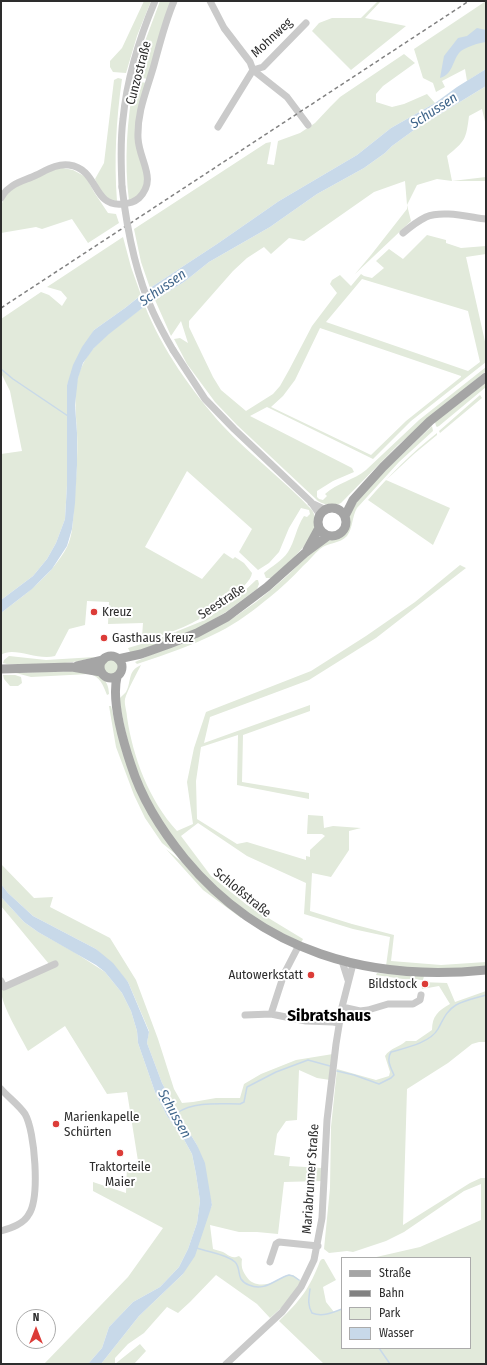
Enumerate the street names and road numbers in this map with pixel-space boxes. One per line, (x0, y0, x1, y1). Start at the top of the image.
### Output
street label: Mohnweg (248, 15, 296, 61)
street label: Cunzostraße (123, 39, 155, 107)
street label: Seestraße (196, 581, 248, 623)
street label: Schloßstraße (210, 865, 274, 921)
street label: Mariabrunner Straße (299, 1123, 323, 1235)

